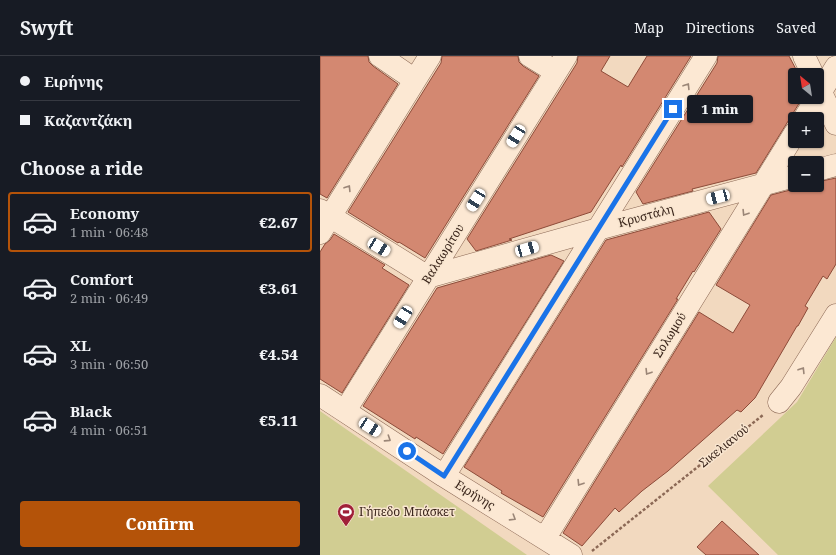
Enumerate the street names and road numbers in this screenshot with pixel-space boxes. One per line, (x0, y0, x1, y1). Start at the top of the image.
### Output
street label: Κρυστάλη (616, 200, 676, 231)
street label: Βαλαωρίτου (417, 220, 468, 287)
street label: Σολωμού (649, 309, 690, 361)
street label: Σικελιανού (695, 420, 752, 471)
street label: Ειρήνης (452, 476, 499, 514)

